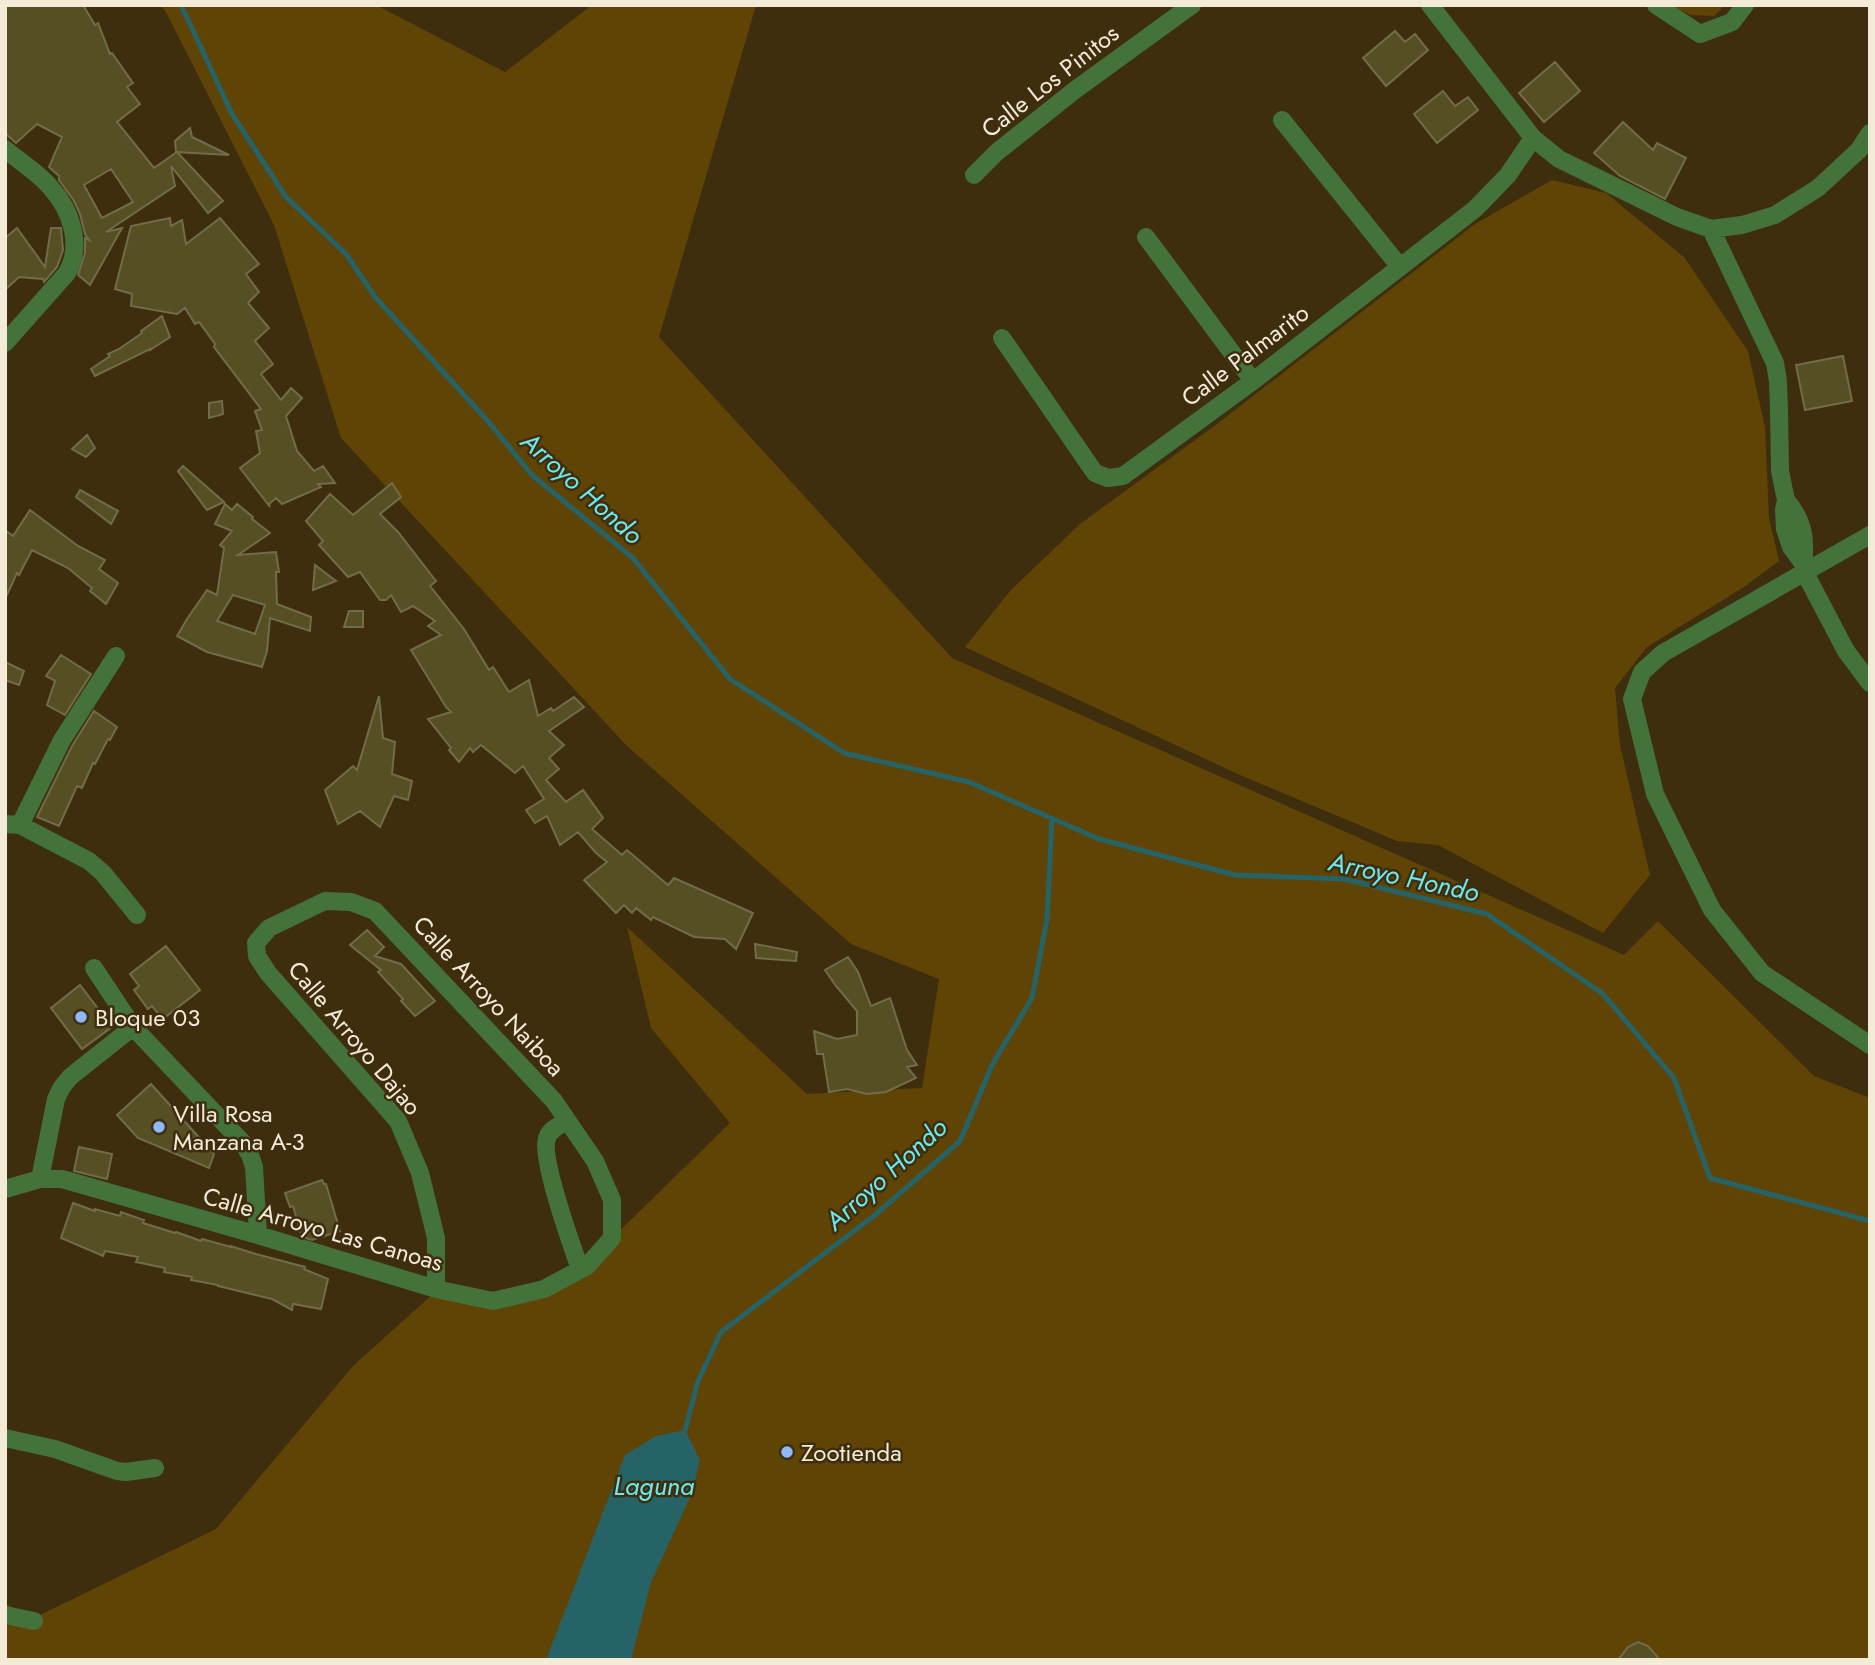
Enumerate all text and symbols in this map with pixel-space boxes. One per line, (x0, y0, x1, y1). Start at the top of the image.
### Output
street label: Calle Los Pinitos (974, 16, 1126, 146)
street label: Calle Palmarito (1174, 295, 1316, 415)
water label: Arroyo Hondo (512, 422, 652, 553)
water label: Arroyo Hondo (1324, 842, 1483, 911)
street label: Calle Arroyo Naiboa (405, 908, 573, 1084)
street label: Calle Arroyo Dajao (280, 953, 430, 1123)
place label: Bloque 03 (95, 1000, 200, 1035)
marker: Bloque 03 (73, 1009, 89, 1025)
place label: Villa Rosa Manzana A-3 (173, 1096, 305, 1159)
water label: Arroyo Hondo (816, 1109, 956, 1240)
marker: Villa Rosa Manzana A-3 (151, 1119, 167, 1135)
street label: Calle Arroyo Las Canoas (199, 1178, 447, 1280)
place label: Zootienda (801, 1435, 902, 1470)
marker: Zootienda (779, 1444, 795, 1460)
water label: Laguna (614, 1467, 695, 1505)

